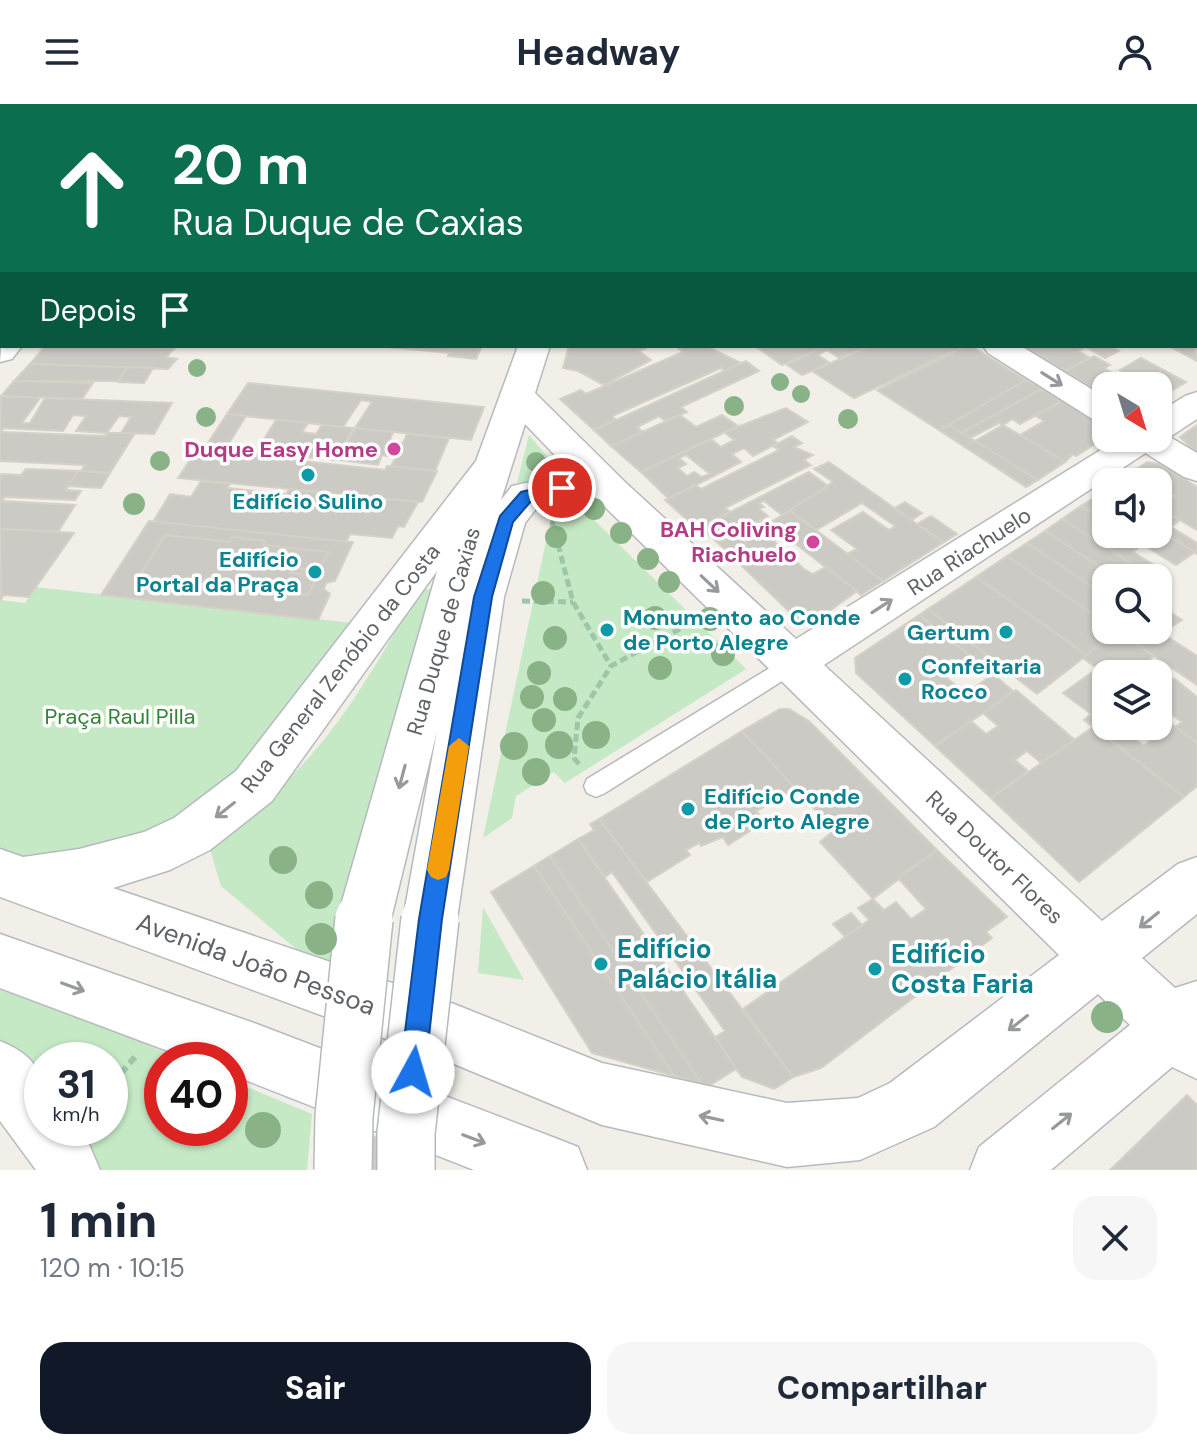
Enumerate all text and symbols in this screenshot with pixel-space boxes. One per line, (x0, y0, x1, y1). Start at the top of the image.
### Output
text: Headway (517, 29, 680, 76)
icon: menu (40, 30, 84, 74)
icon: person (1113, 30, 1157, 74)
text: 20 m (172, 128, 309, 201)
icon: ahead (40, 136, 144, 240)
text: Rua Duque de Caxias (172, 199, 524, 246)
icon: arrive (153, 288, 197, 332)
text: Depois (40, 291, 137, 330)
one-way arrow (1040, 372, 1063, 388)
north arrow (1092, 372, 1172, 452)
map controls (1092, 372, 1172, 740)
place label: Duque Easy Home (184, 435, 378, 464)
marker: Duque Easy Home (385, 440, 403, 458)
pin (528, 454, 596, 522)
marker: Edifício Sulino (299, 466, 317, 484)
icon: arrive (540, 466, 584, 510)
button: sound (1092, 468, 1172, 548)
place label: Edifício Sulino (232, 487, 384, 516)
street label: Rua Riachuelo (902, 501, 1037, 602)
place label: BAH Coliving Riachuelo (660, 515, 797, 569)
street label: Rua Duque de Caxias (400, 524, 487, 739)
marker: BAH Coliving Riachuelo (804, 533, 822, 551)
street label: Rua General Zenóbio da Costa (234, 538, 447, 799)
place label: Edifício Portal da Praça (136, 545, 299, 599)
marker: Edifício Portal da Praça (306, 563, 324, 581)
button: search (1092, 564, 1172, 644)
one-way arrow (699, 575, 719, 593)
one-way arrow (871, 598, 893, 615)
place label: Monumento ao Conde de Porto Alegre (623, 603, 861, 657)
place label: Gertum (907, 618, 990, 647)
marker: Monumento ao Conde de Porto Alegre (598, 621, 616, 639)
marker: Gertum (997, 623, 1015, 641)
place label: Confeitaria Rocco (921, 652, 1042, 706)
button: layers (1092, 660, 1172, 740)
marker: Confeitaria Rocco (896, 670, 914, 688)
park label: Praça Raul Pilla (44, 702, 196, 731)
one-way arrow (393, 764, 408, 790)
place label: Edifício Conde de Porto Alegre (704, 782, 870, 836)
street label: Rua Doutor Flores (920, 784, 1070, 931)
marker: Edifício Conde de Porto Alegre (679, 800, 697, 818)
one-way arrow (215, 801, 236, 818)
street label: Avenida João Pessoa (132, 905, 380, 1023)
one-way arrow (1139, 911, 1160, 928)
place label: Edifício Palácio Itália (617, 932, 777, 996)
place label: Edifício Costa Faria (891, 937, 1034, 1001)
marker: Edifício Palácio Itália (592, 955, 610, 973)
marker: Edifício Costa Faria (866, 960, 884, 978)
one-way arrow (61, 981, 85, 995)
one-way arrow (1008, 1014, 1029, 1032)
position arrow (371, 1030, 455, 1114)
speed limit sign: 40 (144, 1042, 248, 1146)
text: 31 (57, 1058, 95, 1110)
text: km/h (52, 1101, 100, 1127)
one-way arrow (699, 1110, 724, 1125)
one-way arrow (1051, 1112, 1072, 1130)
one-way arrow (461, 1133, 486, 1147)
text: 1 min (40, 1189, 157, 1252)
button: close (1073, 1196, 1157, 1280)
text: 120 m · 10:15 (40, 1251, 185, 1285)
button: Sair (40, 1342, 591, 1434)
button: Compartilhar (607, 1342, 1157, 1434)

